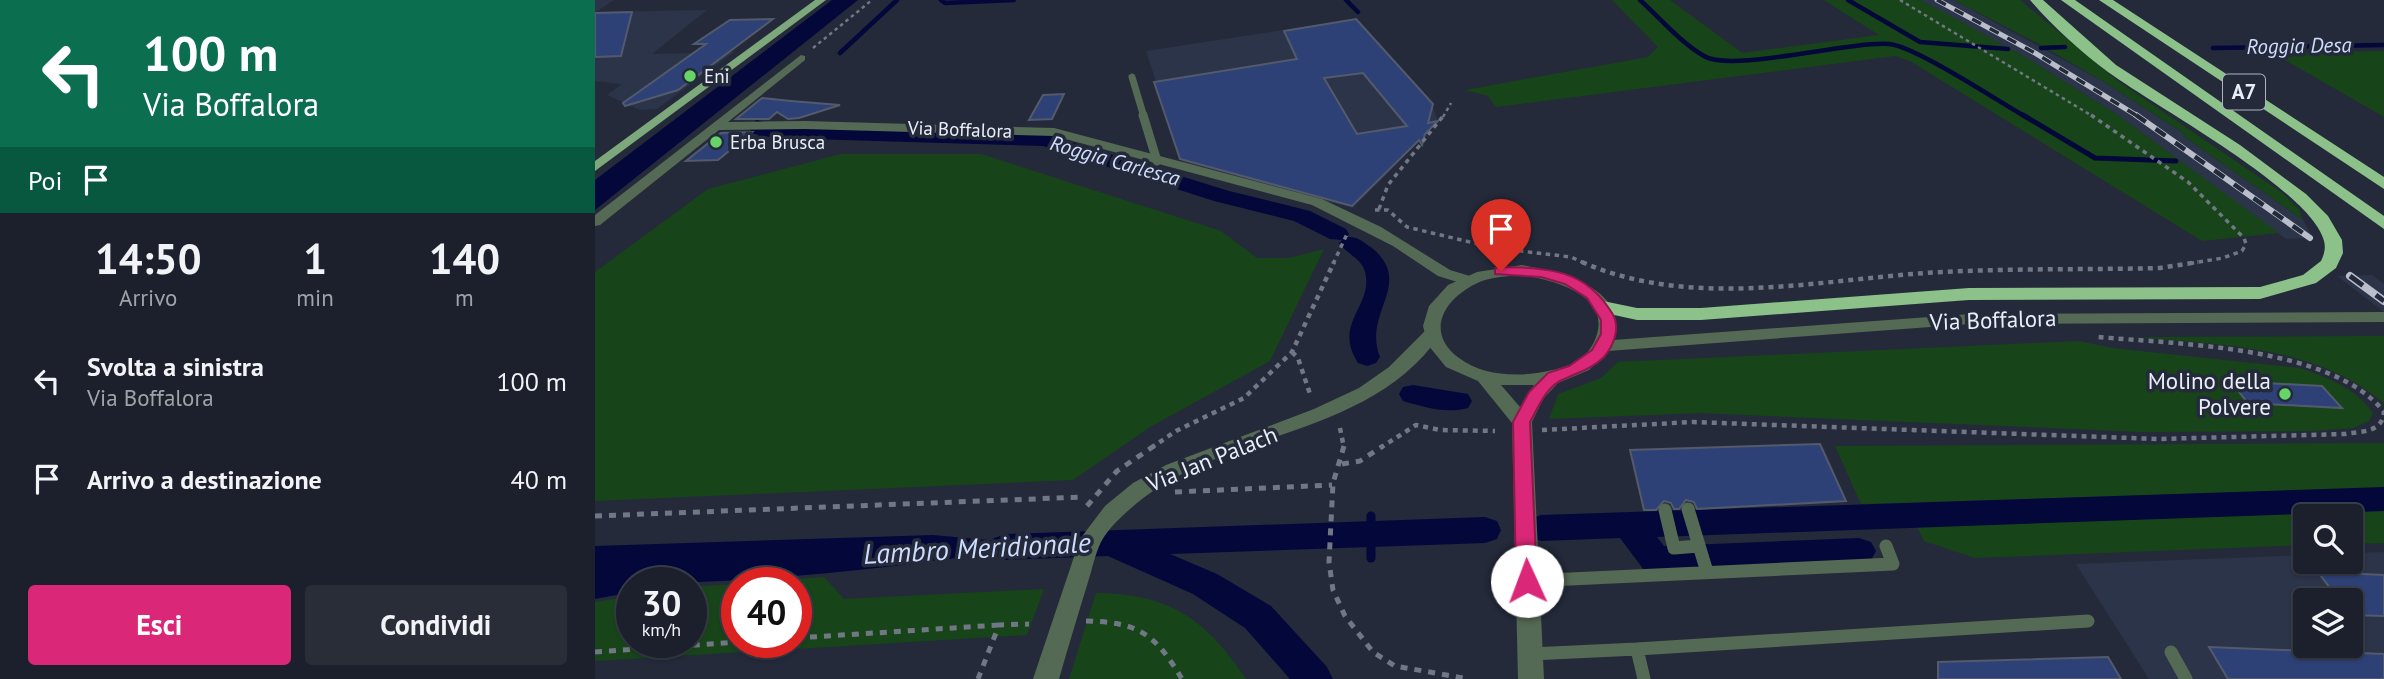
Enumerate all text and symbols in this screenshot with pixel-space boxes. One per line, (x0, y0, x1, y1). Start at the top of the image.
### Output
text: 100 m (143, 21, 278, 85)
icon: left (28, 28, 119, 119)
water label: Roggia Desa (2246, 31, 2353, 60)
place label: Eni (704, 64, 730, 88)
marker: Eni (682, 68, 698, 84)
road number: A7 (2223, 74, 2265, 110)
text: Via Boffalora (143, 83, 319, 125)
street label: Via Boffalora (906, 115, 1013, 143)
water label: Roggia Carlesca (1047, 129, 1184, 192)
place label: Erba Brusca (730, 130, 825, 154)
marker: Erba Brusca (708, 134, 724, 150)
icon: arrive (77, 161, 115, 199)
text: Poi (28, 164, 63, 197)
pin (1471, 199, 1531, 271)
icon: arrive (1482, 210, 1520, 248)
text: 14:50 (95, 231, 201, 286)
text: 1 (303, 231, 327, 286)
text: 140 (429, 231, 500, 286)
text: Arrivo (119, 283, 177, 312)
text: min (296, 283, 334, 312)
text: m (455, 283, 474, 312)
street label: Via Boffalora (1928, 303, 2057, 336)
text: Svolta a sinistra (87, 350, 264, 383)
icon: left (28, 362, 66, 400)
text: 100 m (496, 365, 567, 398)
place label: Molino della Polvere (2148, 366, 2271, 421)
text: Via Boffalora (87, 383, 214, 412)
marker: Molino della Polvere (2277, 386, 2293, 402)
street label: Via Jan Palach (1141, 419, 1281, 498)
icon: arrive (28, 460, 66, 498)
text: Arrivo a destinazione (87, 463, 322, 496)
text: 40 m (511, 463, 567, 496)
map controls (2293, 504, 2363, 658)
button: search (2293, 504, 2363, 574)
water label: Lambro Meridionale (862, 523, 1092, 572)
position arrow (1490, 544, 1564, 618)
speed limit sign: 40 (721, 567, 812, 658)
text: 30 (642, 580, 681, 626)
button: Esci (28, 585, 291, 665)
button: Condividi (305, 585, 567, 665)
button: layers (2293, 588, 2363, 658)
text: km/h (642, 618, 681, 641)

